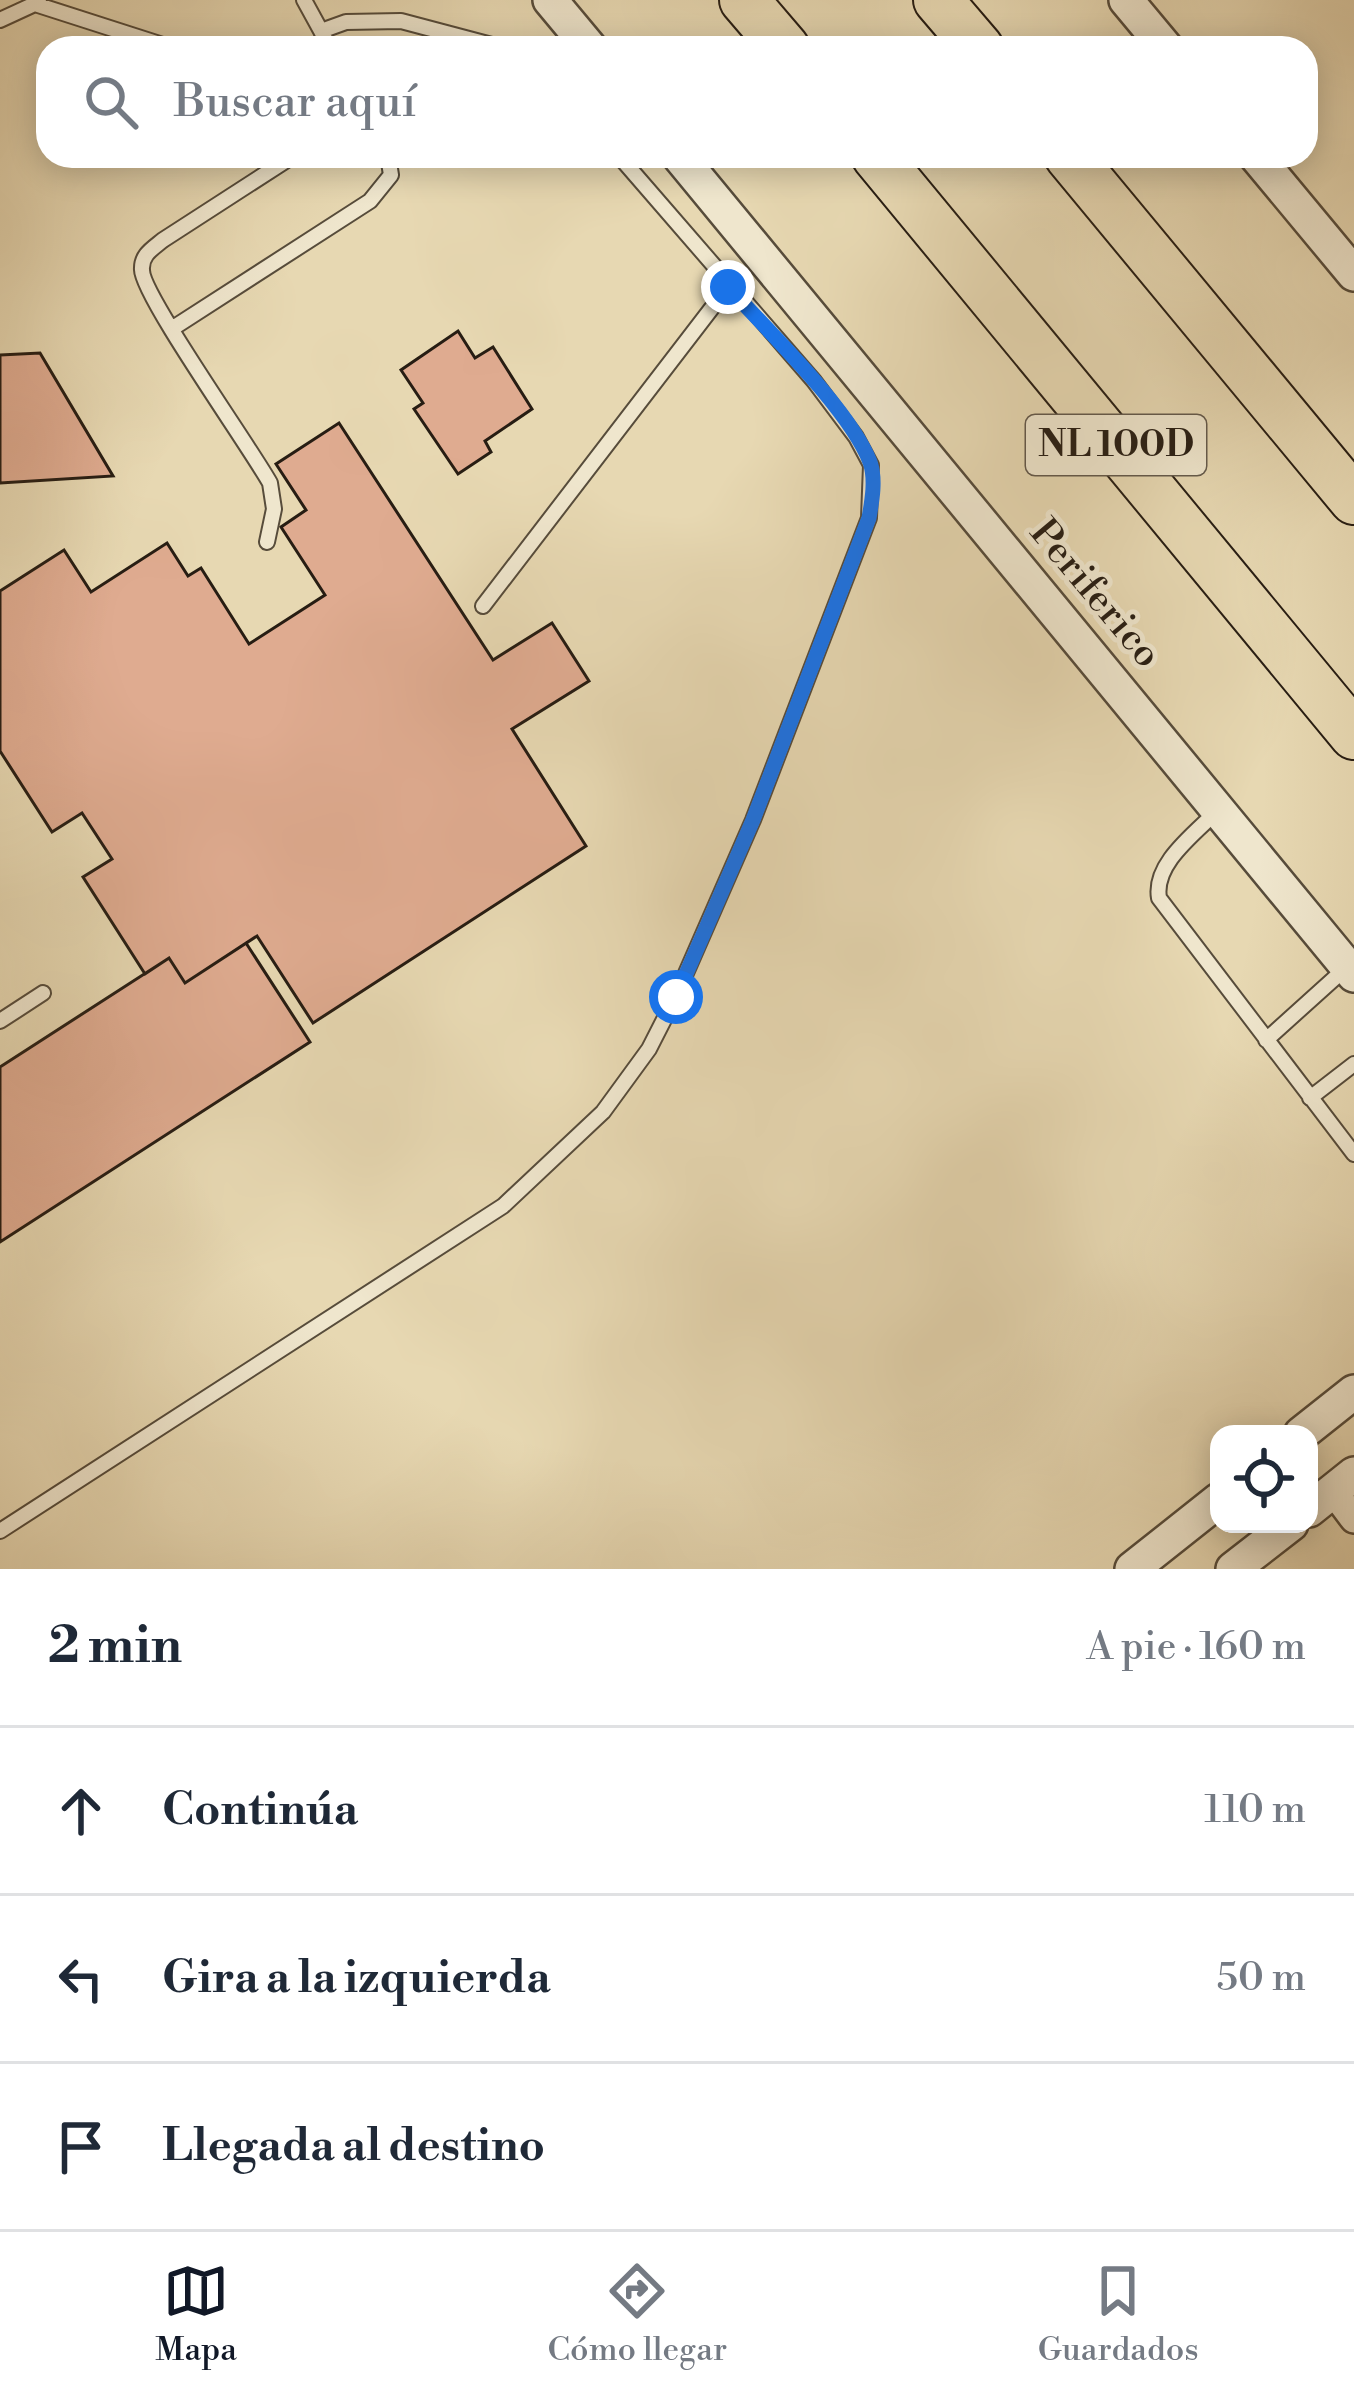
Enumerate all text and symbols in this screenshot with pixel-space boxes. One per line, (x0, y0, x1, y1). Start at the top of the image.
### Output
search box (36, 36, 1318, 168)
icon: search (78, 69, 144, 135)
text: Buscar aquí (174, 74, 416, 131)
route end (701, 260, 755, 314)
road number: NL 100D (1026, 415, 1206, 475)
street label: Periferico (1019, 509, 1171, 679)
route start (649, 970, 703, 1024)
map controls (1210, 1425, 1318, 1533)
button: locate (1210, 1425, 1318, 1533)
text: 2 min (48, 1615, 182, 1679)
text: A pie · 160 m (1086, 1623, 1306, 1672)
icon: ahead (48, 1778, 114, 1844)
text: Continúa (162, 1782, 358, 1839)
text: 110 m (1204, 1786, 1306, 1835)
icon: left (48, 1946, 114, 2012)
text: Gira a la izquierda (162, 1950, 551, 2007)
text: 50 m (1216, 1954, 1306, 2003)
icon: arrive (48, 2114, 114, 2180)
text: Llegada al destino (162, 2118, 545, 2175)
tab: Mapa (155, 2258, 237, 2371)
tab: Cómo llegar (547, 2258, 727, 2371)
tab: Guardados (1038, 2258, 1199, 2371)

